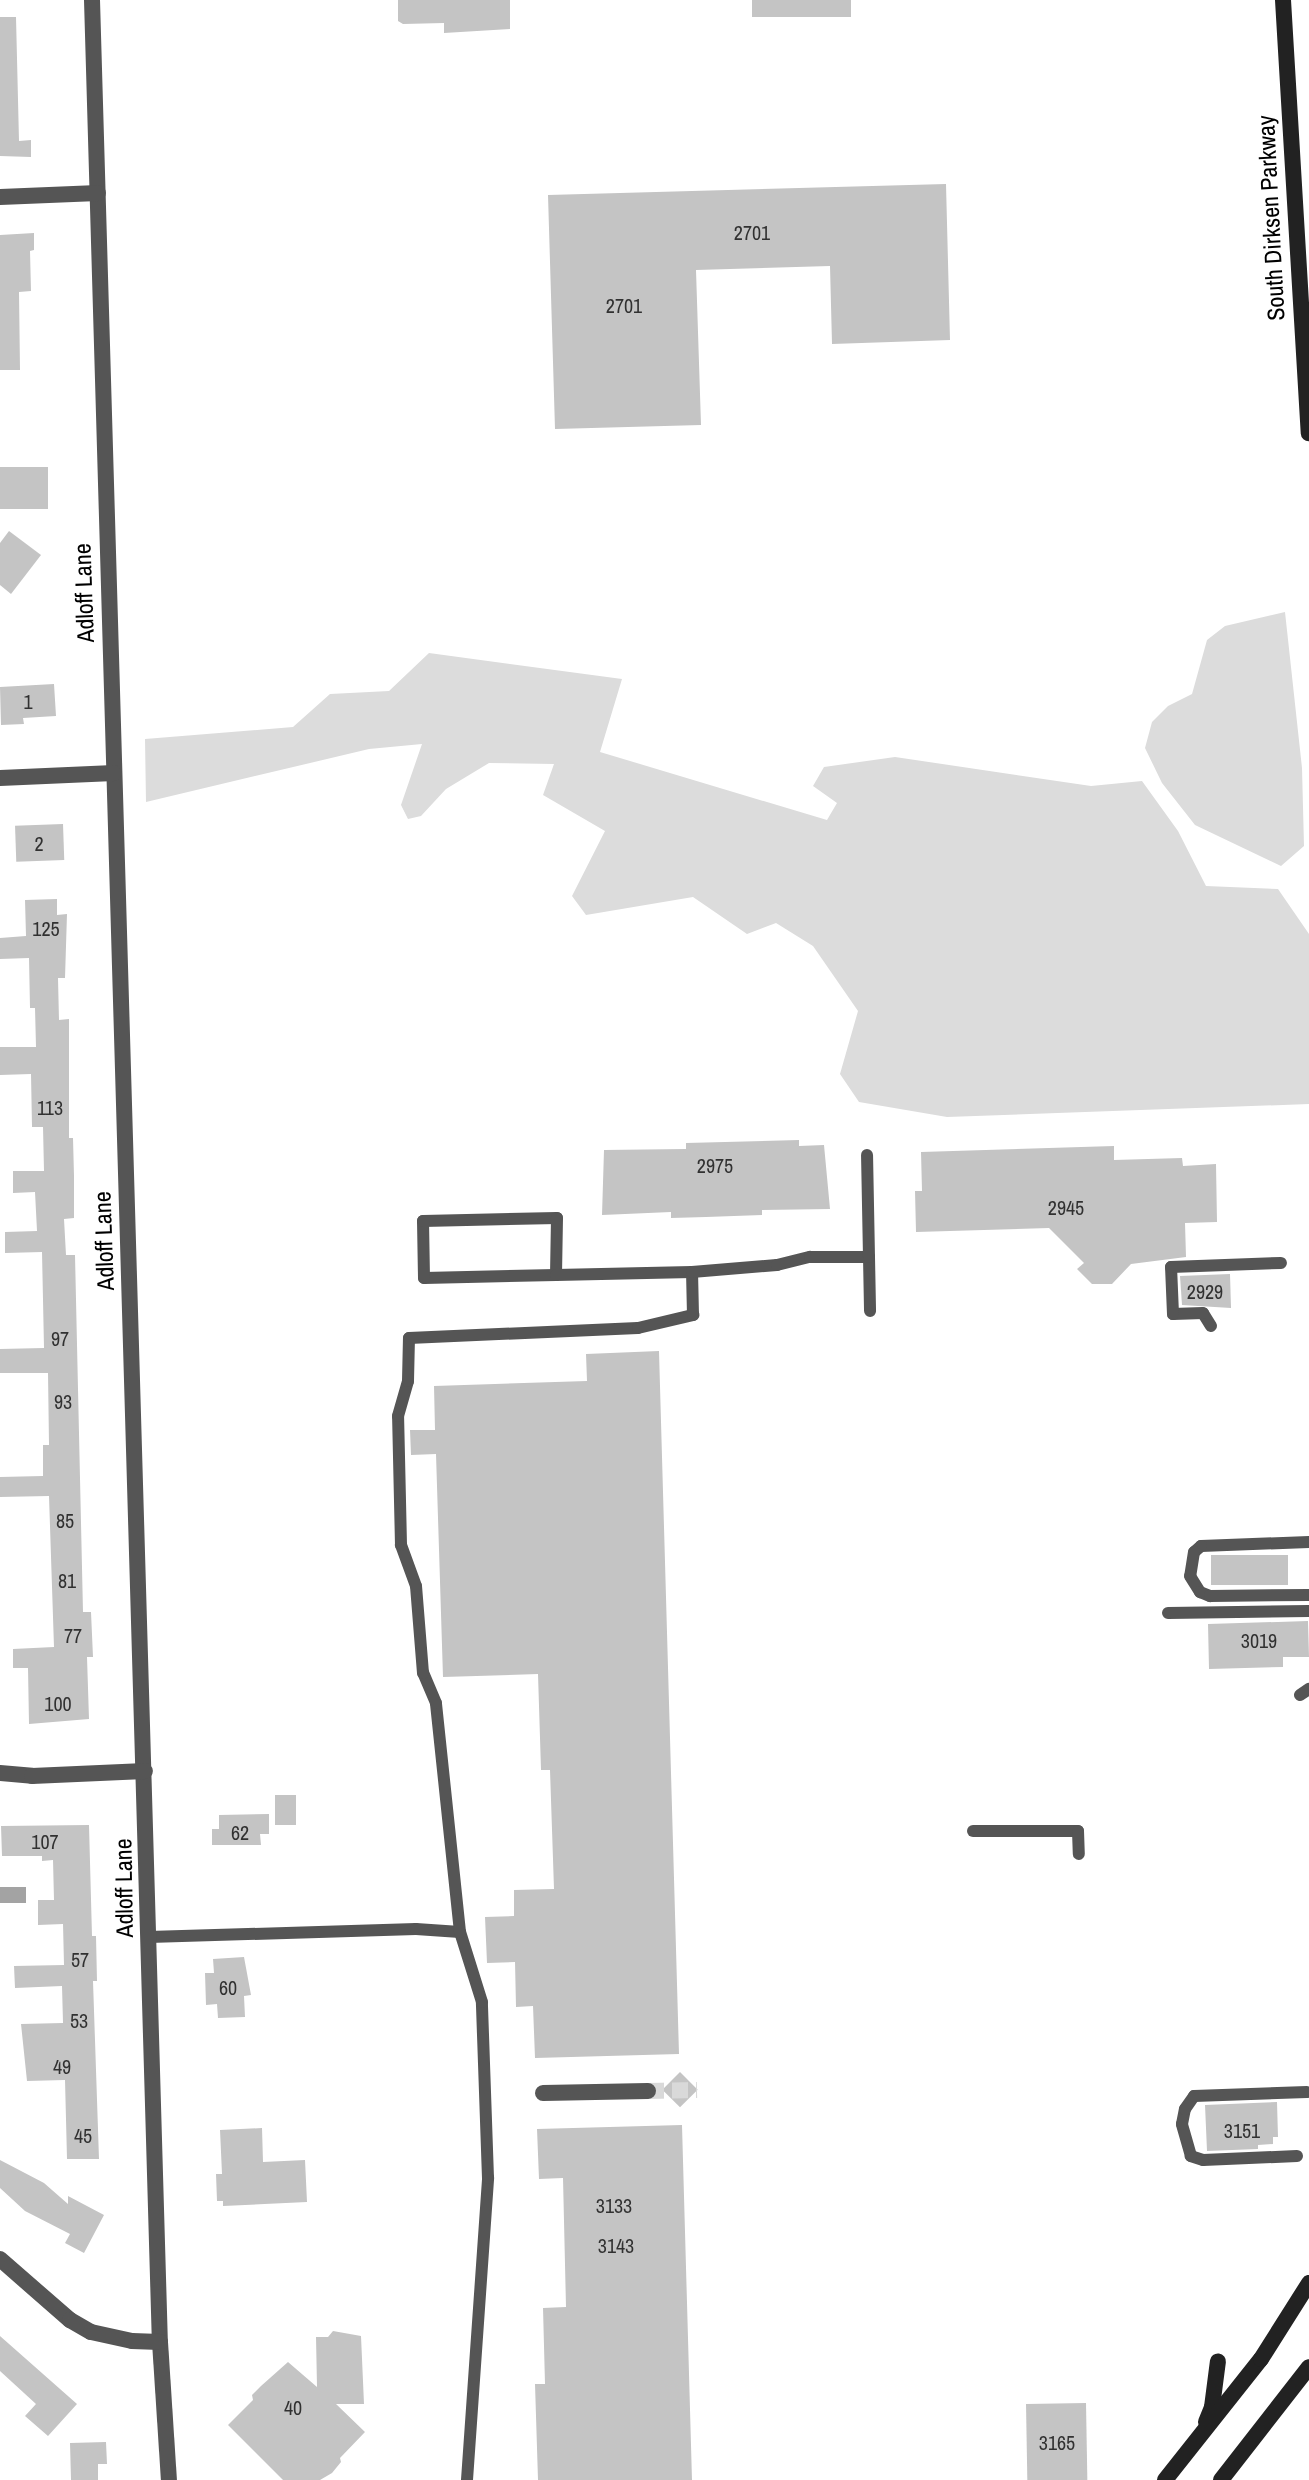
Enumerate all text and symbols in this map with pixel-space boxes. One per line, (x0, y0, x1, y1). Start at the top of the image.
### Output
street label: South Dirksen Parkway (1251, 115, 1291, 321)
house number: 2701 (734, 220, 770, 244)
house number: 2701 (606, 293, 642, 317)
street label: Adloff Lane (68, 543, 100, 643)
house number: 1 (23, 689, 33, 713)
house number: 2 (34, 831, 44, 855)
house number: 125 (32, 916, 60, 940)
house number: 113 (37, 1095, 63, 1119)
house number: 2975 (697, 1153, 733, 1177)
street label: Adloff Lane (88, 1191, 120, 1291)
house number: 2945 (1048, 1195, 1084, 1219)
house number: 2929 (1187, 1279, 1223, 1303)
house number: 97 (51, 1326, 69, 1350)
house number: 93 (54, 1389, 72, 1413)
house number: 85 (56, 1508, 74, 1532)
house number: 81 (58, 1568, 76, 1592)
house number: 77 (64, 1623, 82, 1647)
house number: 3019 (1241, 1628, 1277, 1652)
house number: 100 (44, 1691, 72, 1715)
house number: 62 (231, 1820, 249, 1844)
house number: 107 (31, 1829, 59, 1853)
street label: Adloff Lane (109, 1838, 139, 1938)
house number: 57 (71, 1947, 89, 1971)
house number: 60 (219, 1975, 237, 1999)
house number: 53 (70, 2008, 88, 2032)
house number: 49 (53, 2054, 71, 2078)
house number: 3151 (1224, 2118, 1260, 2142)
house number: 45 (74, 2123, 92, 2147)
house number: 3133 (596, 2193, 632, 2217)
house number: 3143 (598, 2233, 634, 2257)
house number: 40 (284, 2395, 302, 2419)
house number: 3165 (1039, 2430, 1075, 2454)

